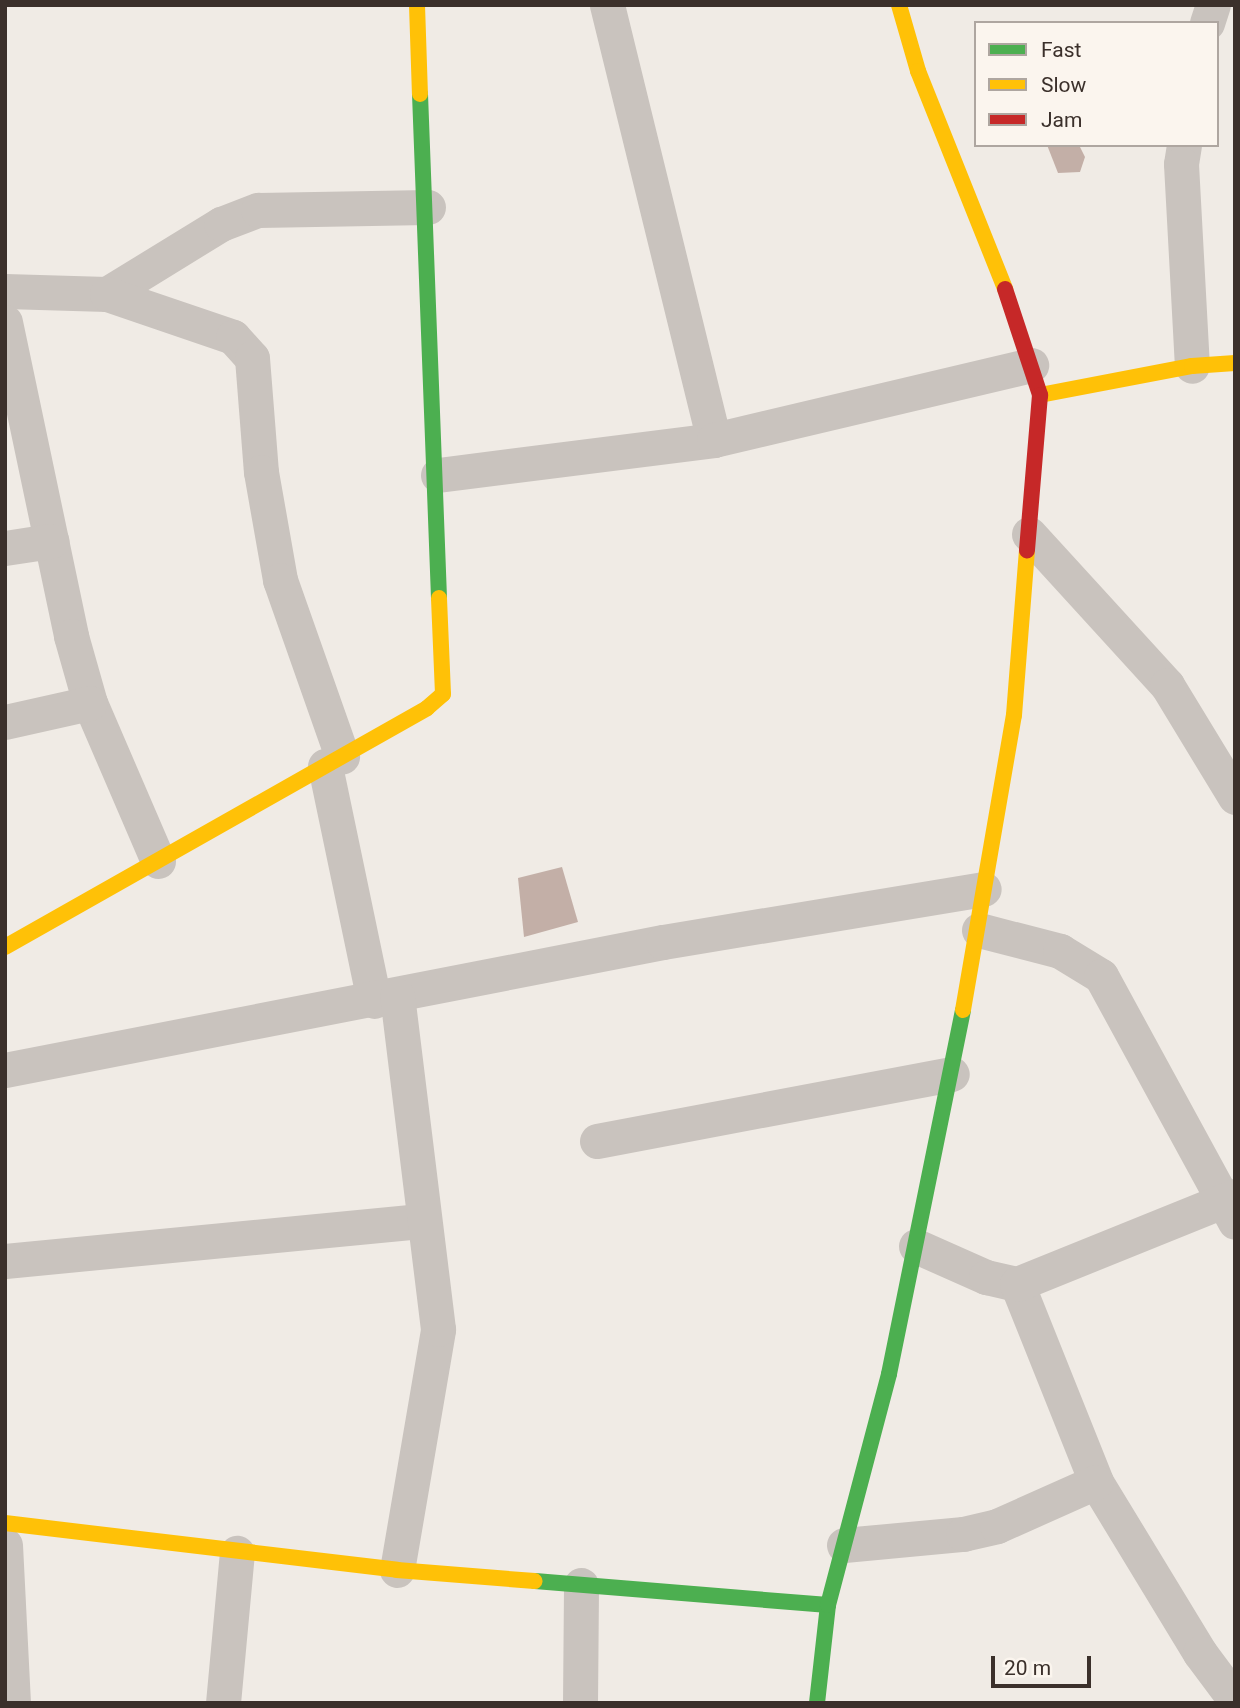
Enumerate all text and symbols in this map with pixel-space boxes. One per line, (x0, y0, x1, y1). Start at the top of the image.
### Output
legend (974, 21, 1219, 147)
text: Fast (1041, 38, 1081, 62)
text: Slow (1041, 73, 1086, 97)
text: Jam (1041, 108, 1082, 132)
scale bar (995, 1642, 1095, 1686)
text: 20 m (1004, 1656, 1051, 1680)

